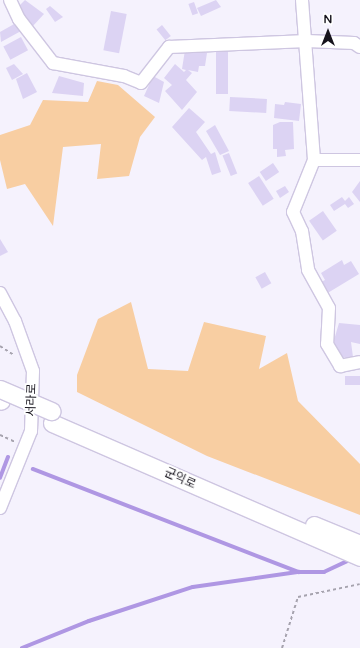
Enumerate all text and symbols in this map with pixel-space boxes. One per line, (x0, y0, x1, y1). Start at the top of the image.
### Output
north arrow (308, 12, 348, 52)
text: N (324, 13, 332, 26)
street label: 서라로 (24, 383, 40, 417)
street label: 군익로 (162, 466, 198, 492)

